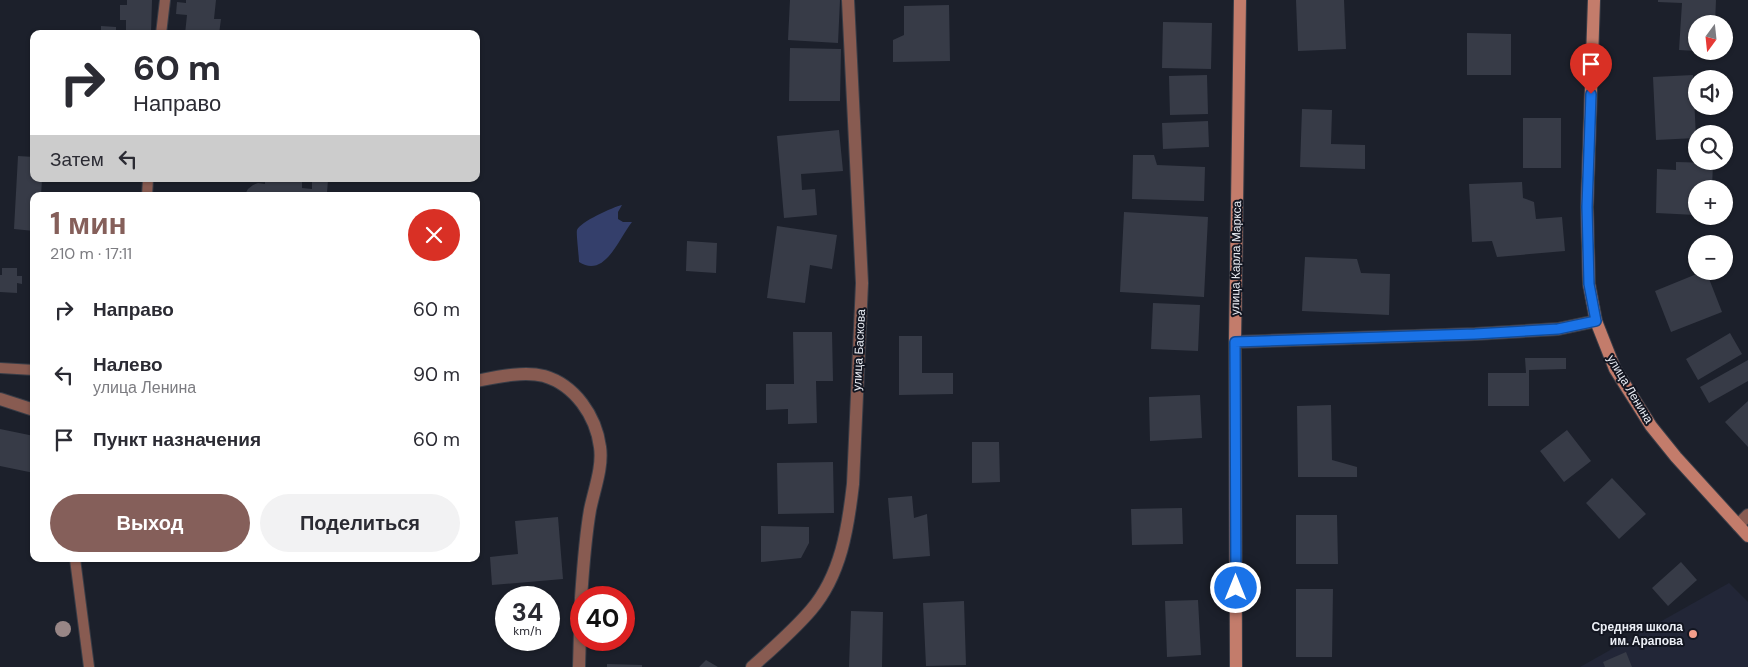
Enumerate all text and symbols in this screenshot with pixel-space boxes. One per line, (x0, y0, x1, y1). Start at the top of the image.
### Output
north arrow (1688, 15, 1732, 60)
map controls (1688, 15, 1733, 280)
pin (1570, 43, 1612, 94)
text: 60 m (133, 45, 221, 91)
icon: right (50, 50, 115, 115)
icon: arrive (1577, 50, 1605, 78)
button: sound (1688, 70, 1733, 115)
text: Направо (133, 89, 221, 118)
button: search (1688, 125, 1733, 170)
icon: left (114, 145, 142, 173)
text: Затем (50, 147, 104, 172)
button: + (1688, 180, 1733, 225)
street label: улица Карла Маркса (1227, 200, 1245, 315)
text: 1 мин (50, 204, 127, 243)
button: close (408, 209, 460, 261)
button: − (1688, 235, 1733, 280)
text: 210 m · 17:11 (50, 243, 132, 264)
icon: right (50, 296, 78, 324)
text: Направо (93, 297, 174, 322)
text: 60 m (413, 297, 460, 322)
street label: улица Баскова (849, 308, 869, 391)
text: Налево (93, 352, 163, 377)
street label: улица Ленина (1603, 352, 1657, 427)
icon: left (50, 361, 78, 389)
text: 90 m (413, 362, 460, 387)
text: улица Ленина (93, 377, 196, 398)
icon: arrive (50, 426, 78, 454)
text: Пункт назначения (93, 427, 261, 452)
text: 60 m (413, 427, 460, 452)
button: Выход (50, 494, 250, 552)
button: Поделиться (260, 494, 460, 552)
position arrow (1209, 561, 1261, 613)
speed limit sign: 40 (570, 586, 635, 651)
text: 34 (512, 596, 543, 629)
place label: Средняя школа им. Арапова (1591, 619, 1683, 649)
text: km/h (513, 623, 542, 639)
marker: Средняя школа им. Арапова (1687, 628, 1699, 640)

